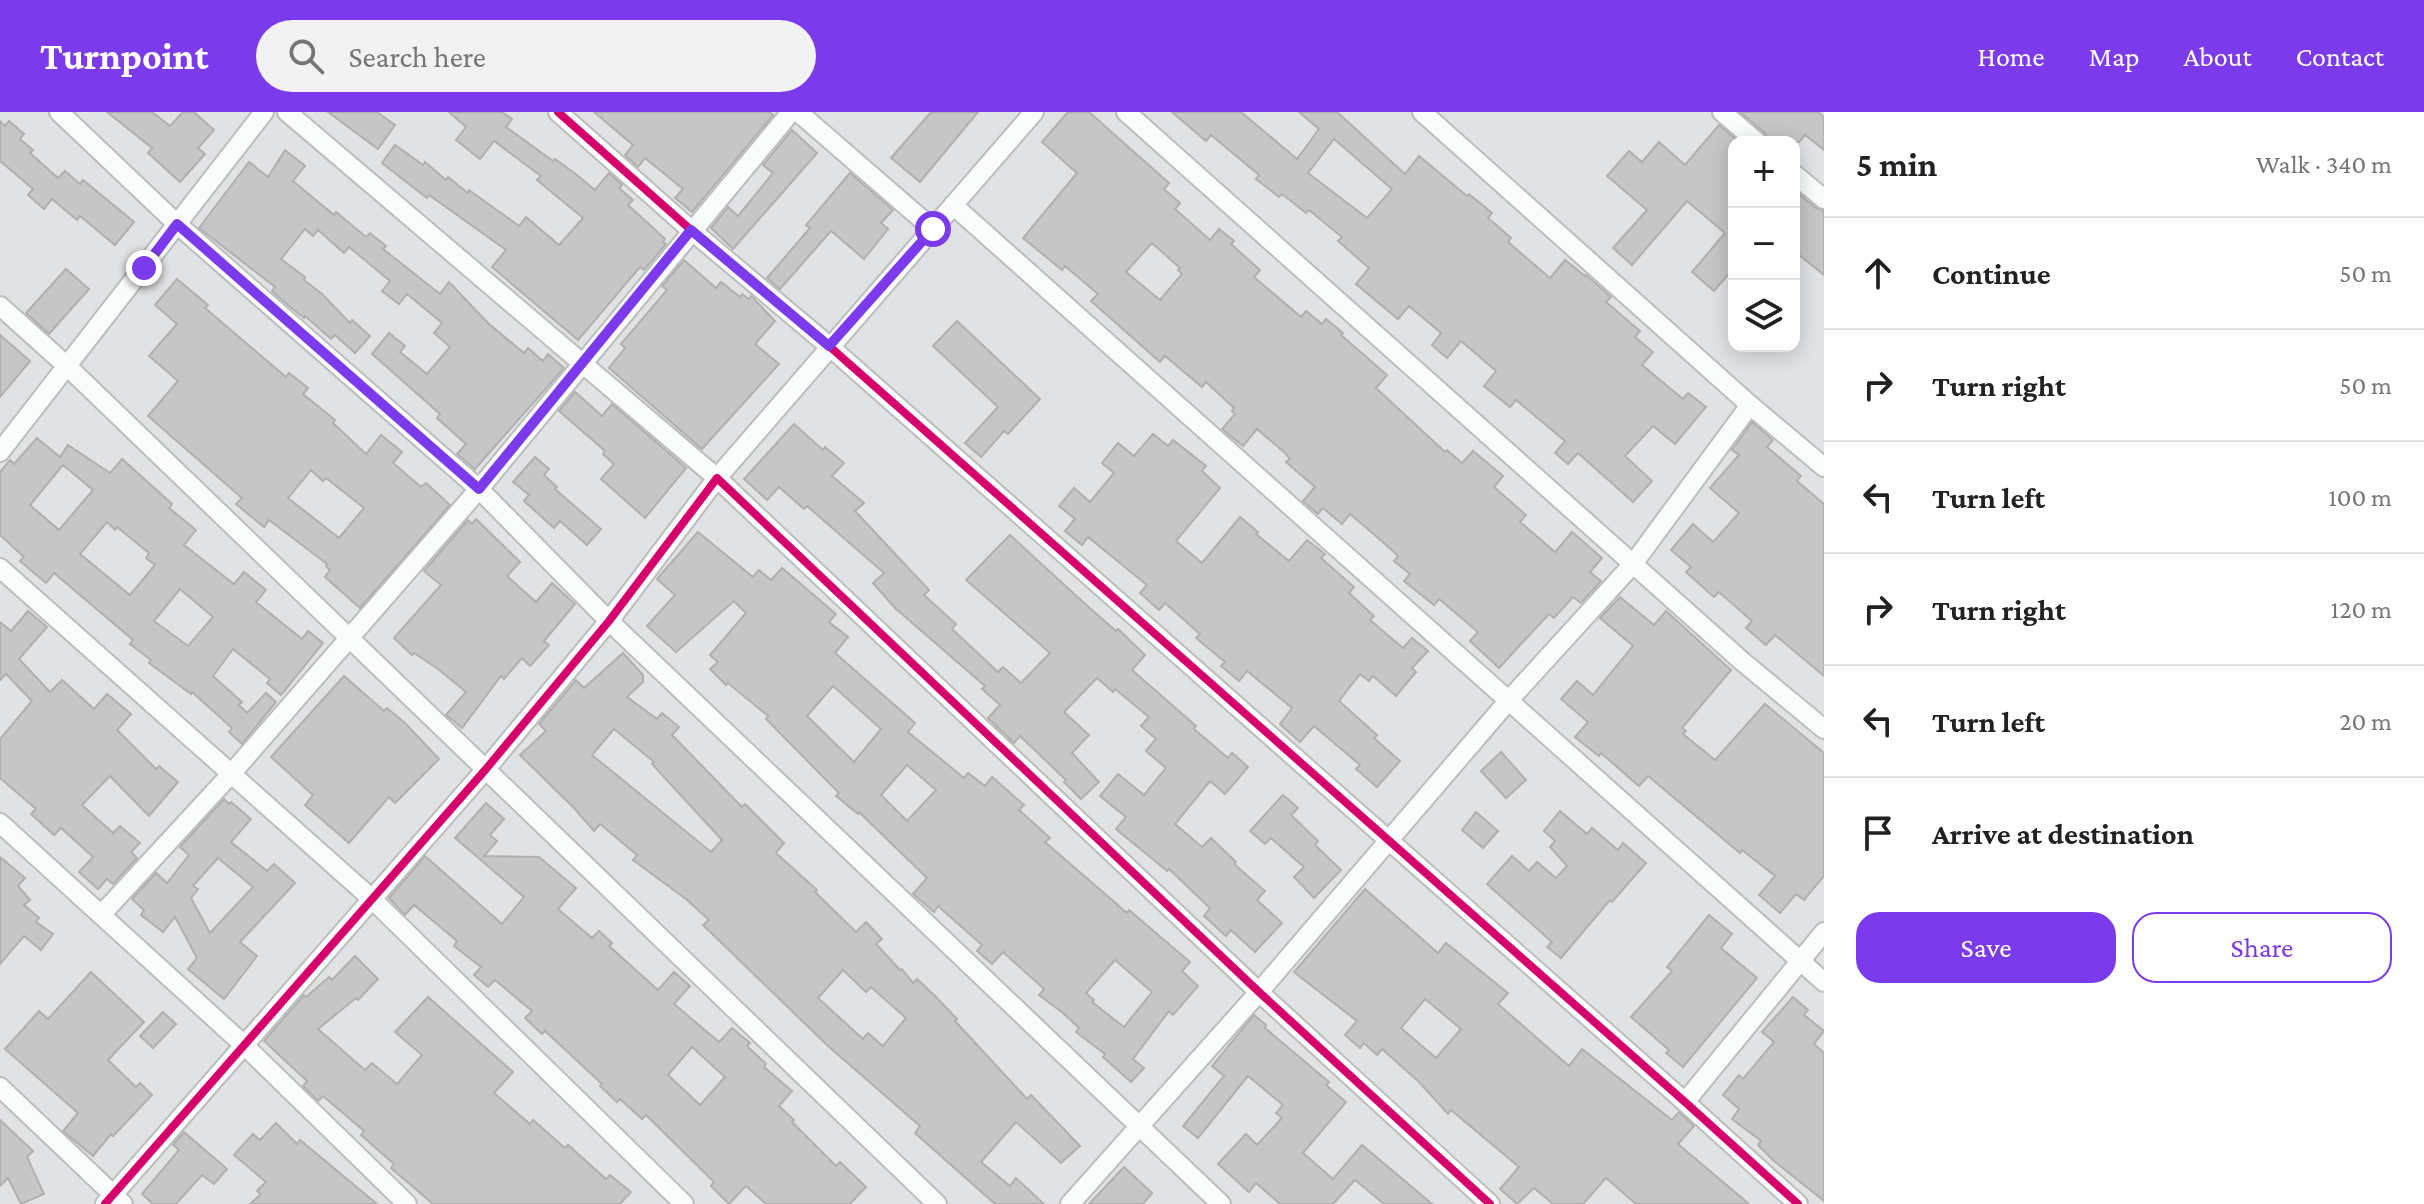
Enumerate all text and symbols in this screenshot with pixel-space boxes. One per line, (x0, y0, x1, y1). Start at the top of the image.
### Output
search box (256, 20, 816, 92)
icon: search (284, 34, 328, 78)
text: Turnpoint (40, 35, 208, 77)
text: Search here (348, 40, 486, 73)
text: Home (1978, 41, 2045, 72)
text: Map (2089, 41, 2140, 72)
text: About (2184, 41, 2252, 72)
text: Contact (2296, 41, 2384, 72)
map controls (1728, 136, 1800, 352)
button: + (1728, 136, 1800, 208)
text: 5 min (1856, 146, 1937, 183)
text: Walk · 340 m (2256, 150, 2392, 179)
button: − (1728, 208, 1800, 280)
route start (915, 211, 951, 247)
route end (126, 250, 162, 286)
icon: ahead (1856, 251, 1900, 295)
text: Continue (1932, 257, 2051, 290)
text: 50 m (2339, 259, 2392, 288)
button: layers (1728, 280, 1800, 352)
icon: right (1856, 363, 1900, 407)
text: Turn right (1932, 369, 2066, 402)
text: 50 m (2339, 371, 2392, 400)
icon: left (1856, 475, 1900, 519)
text: Turn left (1932, 481, 2045, 514)
text: 100 m (2328, 483, 2392, 512)
icon: right (1856, 587, 1900, 631)
text: Turn right (1932, 593, 2066, 626)
text: 120 m (2331, 595, 2392, 624)
icon: left (1856, 699, 1900, 743)
text: Turn left (1932, 705, 2045, 738)
text: 20 m (2339, 707, 2392, 736)
icon: arrive (1856, 811, 1900, 855)
text: Arrive at destination (1932, 817, 2194, 850)
button: Save (1856, 912, 2116, 983)
button: Share (2132, 912, 2392, 983)

